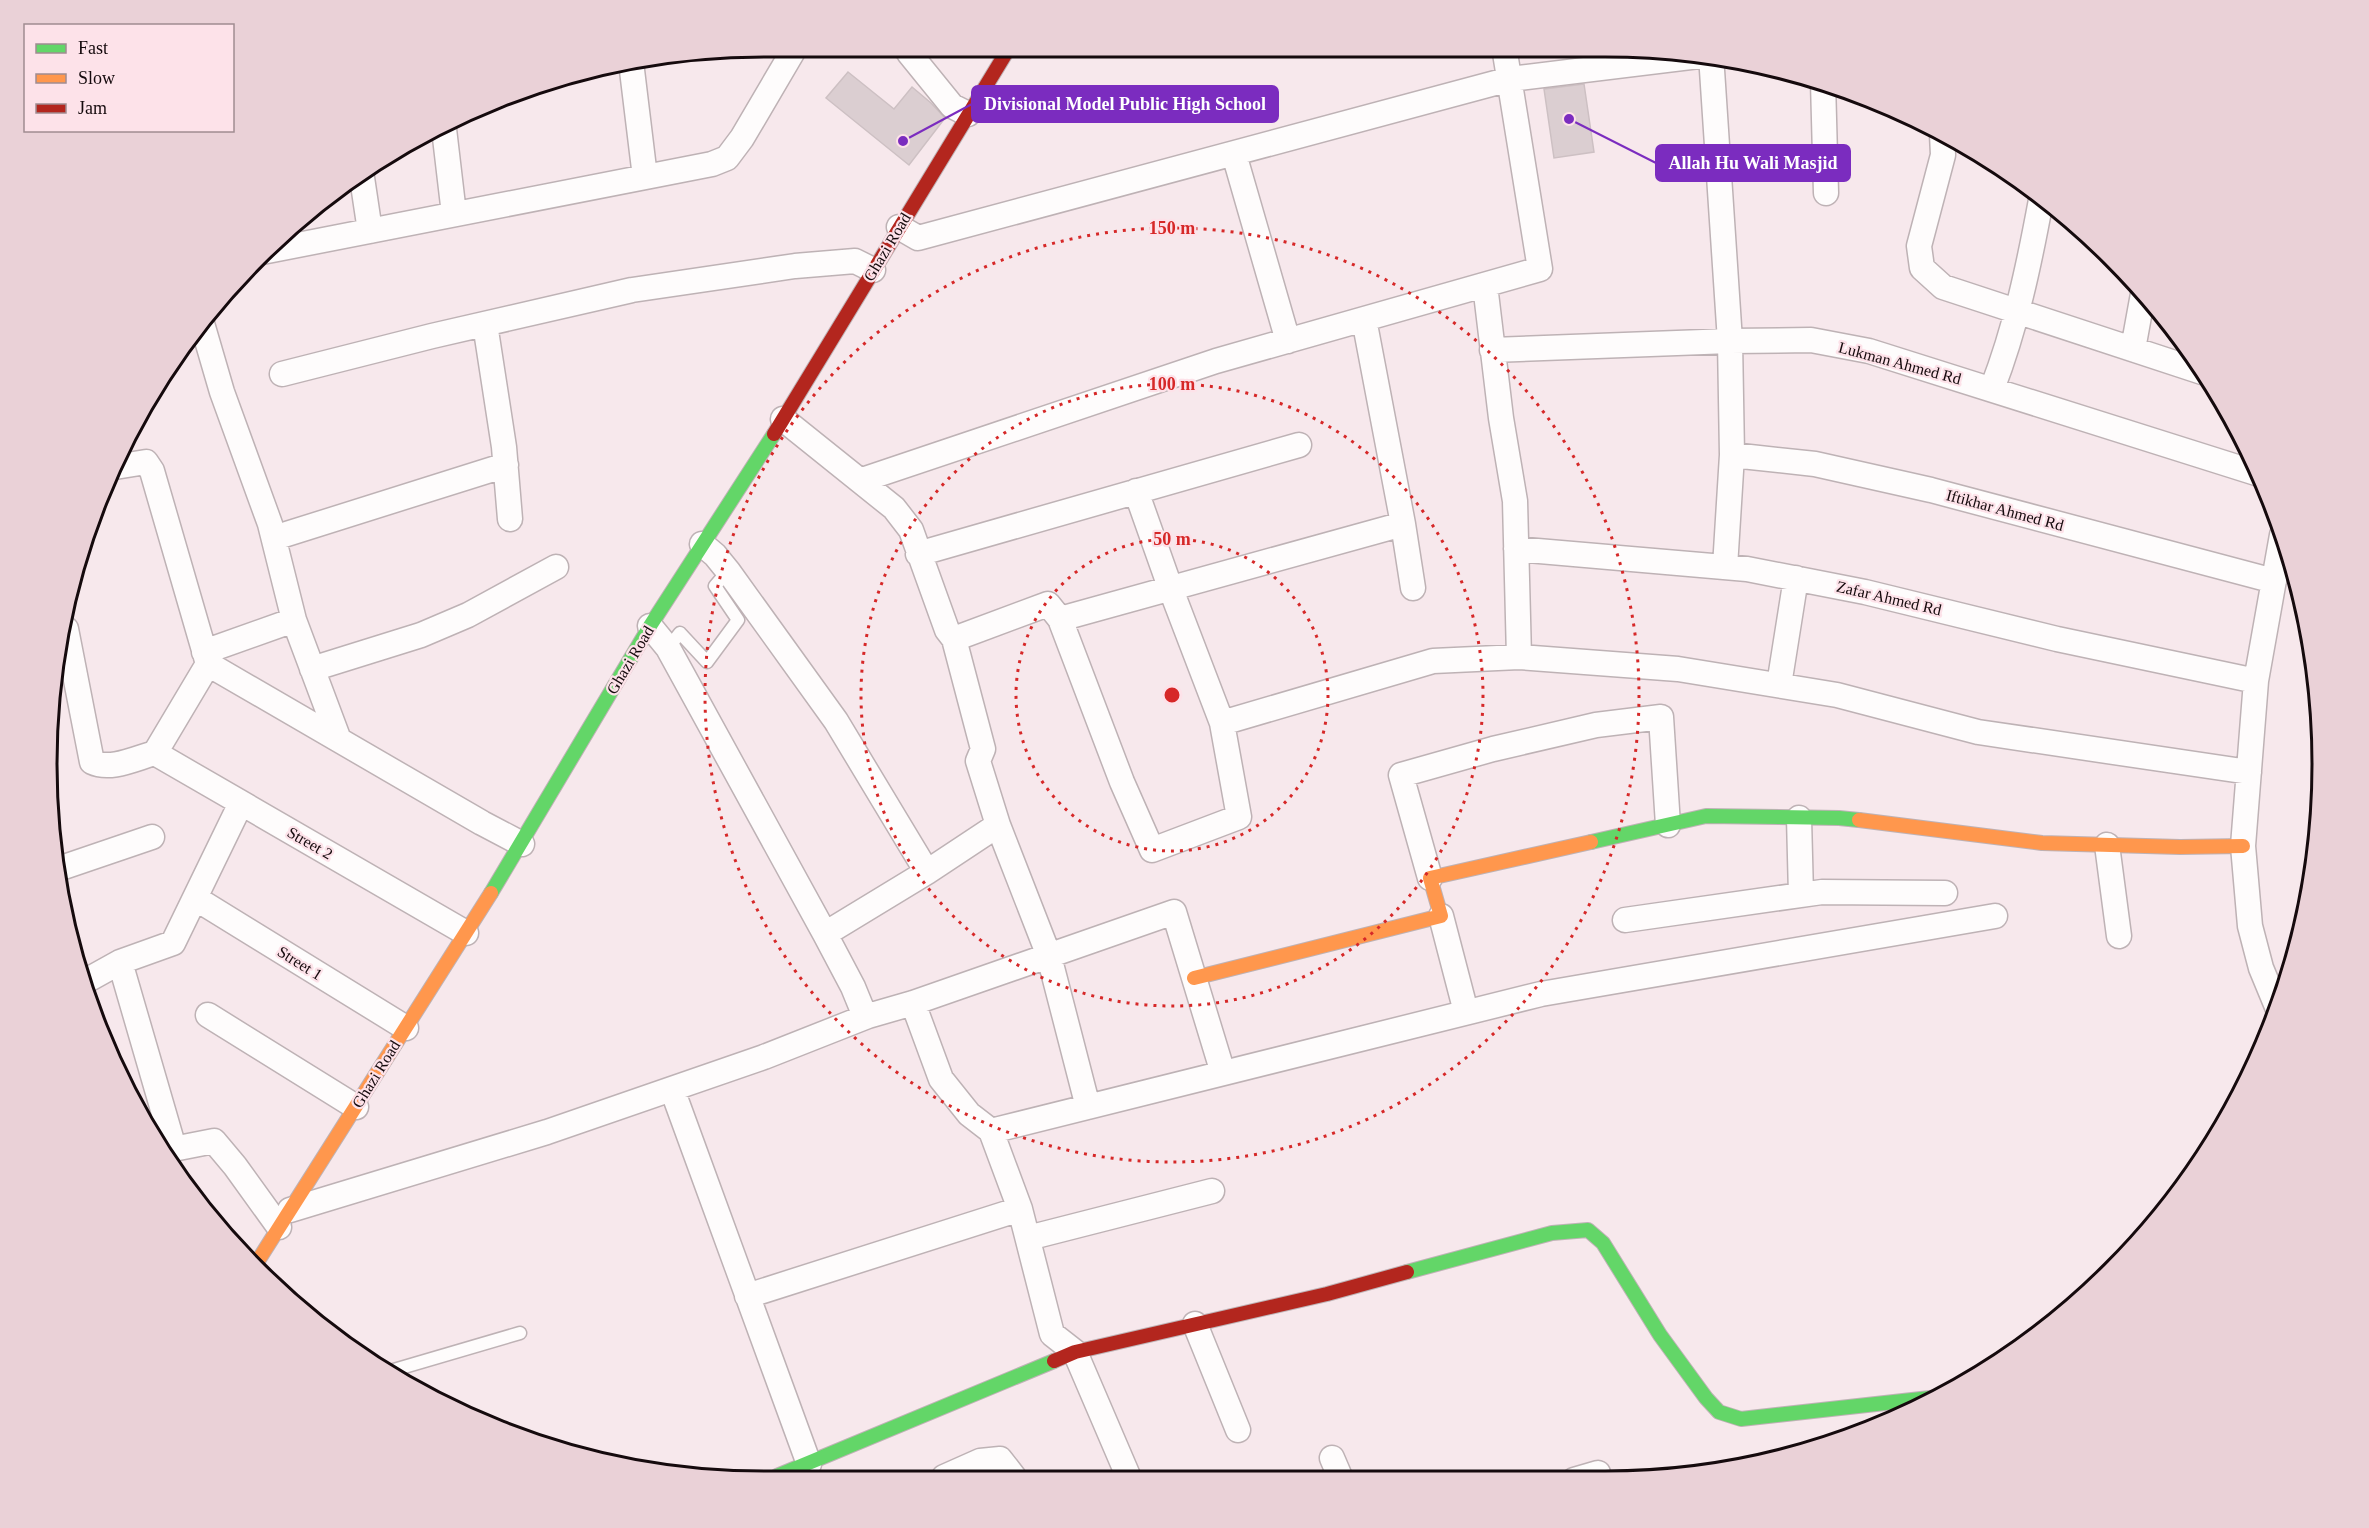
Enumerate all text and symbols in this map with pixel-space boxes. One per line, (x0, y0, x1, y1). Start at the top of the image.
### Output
legend (24, 24, 234, 132)
text: Fast (78, 38, 108, 58)
text: Slow (78, 68, 115, 88)
callout: Divisional Model Public High School (972, 86, 1278, 122)
text: Divisional Model Public High School (984, 94, 1266, 114)
text: Jam (78, 98, 107, 118)
callout: Allah Hu Wali Masjid (1656, 145, 1850, 181)
text: Allah Hu Wali Masjid (1668, 153, 1838, 173)
street label: Ghazi Road (860, 210, 914, 284)
text: 150 m (1149, 218, 1195, 238)
street label: Lukman Ahmed Rd (1837, 338, 1963, 388)
text: 100 m (1149, 374, 1195, 394)
street label: Iftikhar Ahmed Rd (1944, 486, 2066, 534)
text: 50 m (1153, 529, 1191, 549)
street label: Zafar Ahmed Rd (1835, 578, 1943, 618)
street label: Ghazi Road (603, 623, 657, 697)
centre of rings (1162, 685, 1182, 705)
street label: Street 2 (284, 823, 336, 863)
street label: Street 1 (275, 943, 325, 983)
street label: Ghazi Road (349, 1037, 403, 1111)

